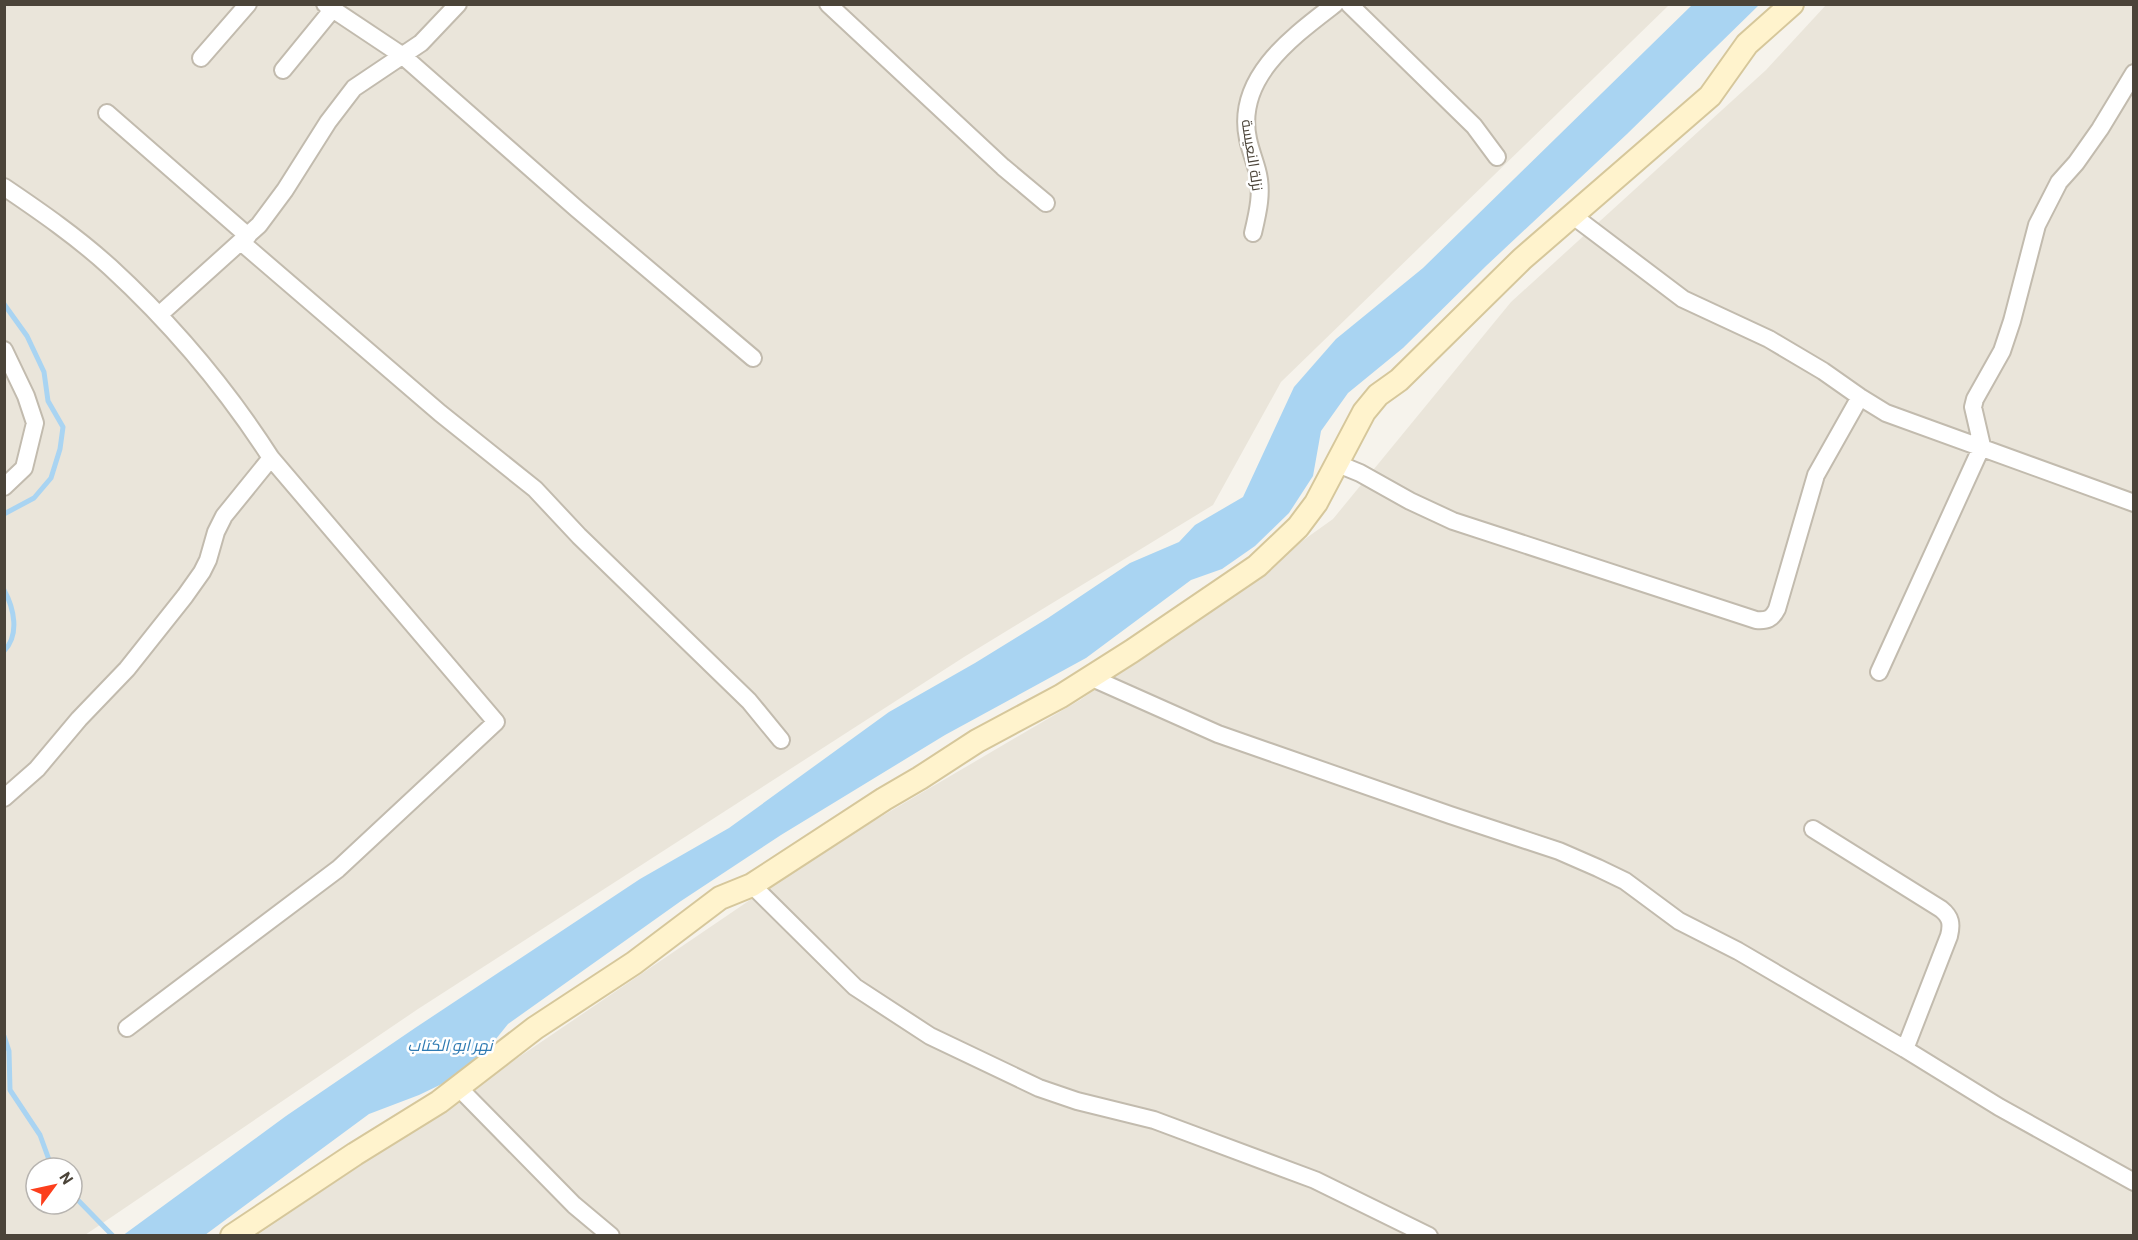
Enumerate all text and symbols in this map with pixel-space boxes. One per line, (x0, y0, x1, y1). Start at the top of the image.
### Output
street label: نزلة النعيسة (1237, 118, 1268, 192)
water label: نهر ابو الكتاب (408, 1035, 494, 1055)
north arrow (24, 1156, 84, 1216)
text: N (56, 1168, 78, 1187)

